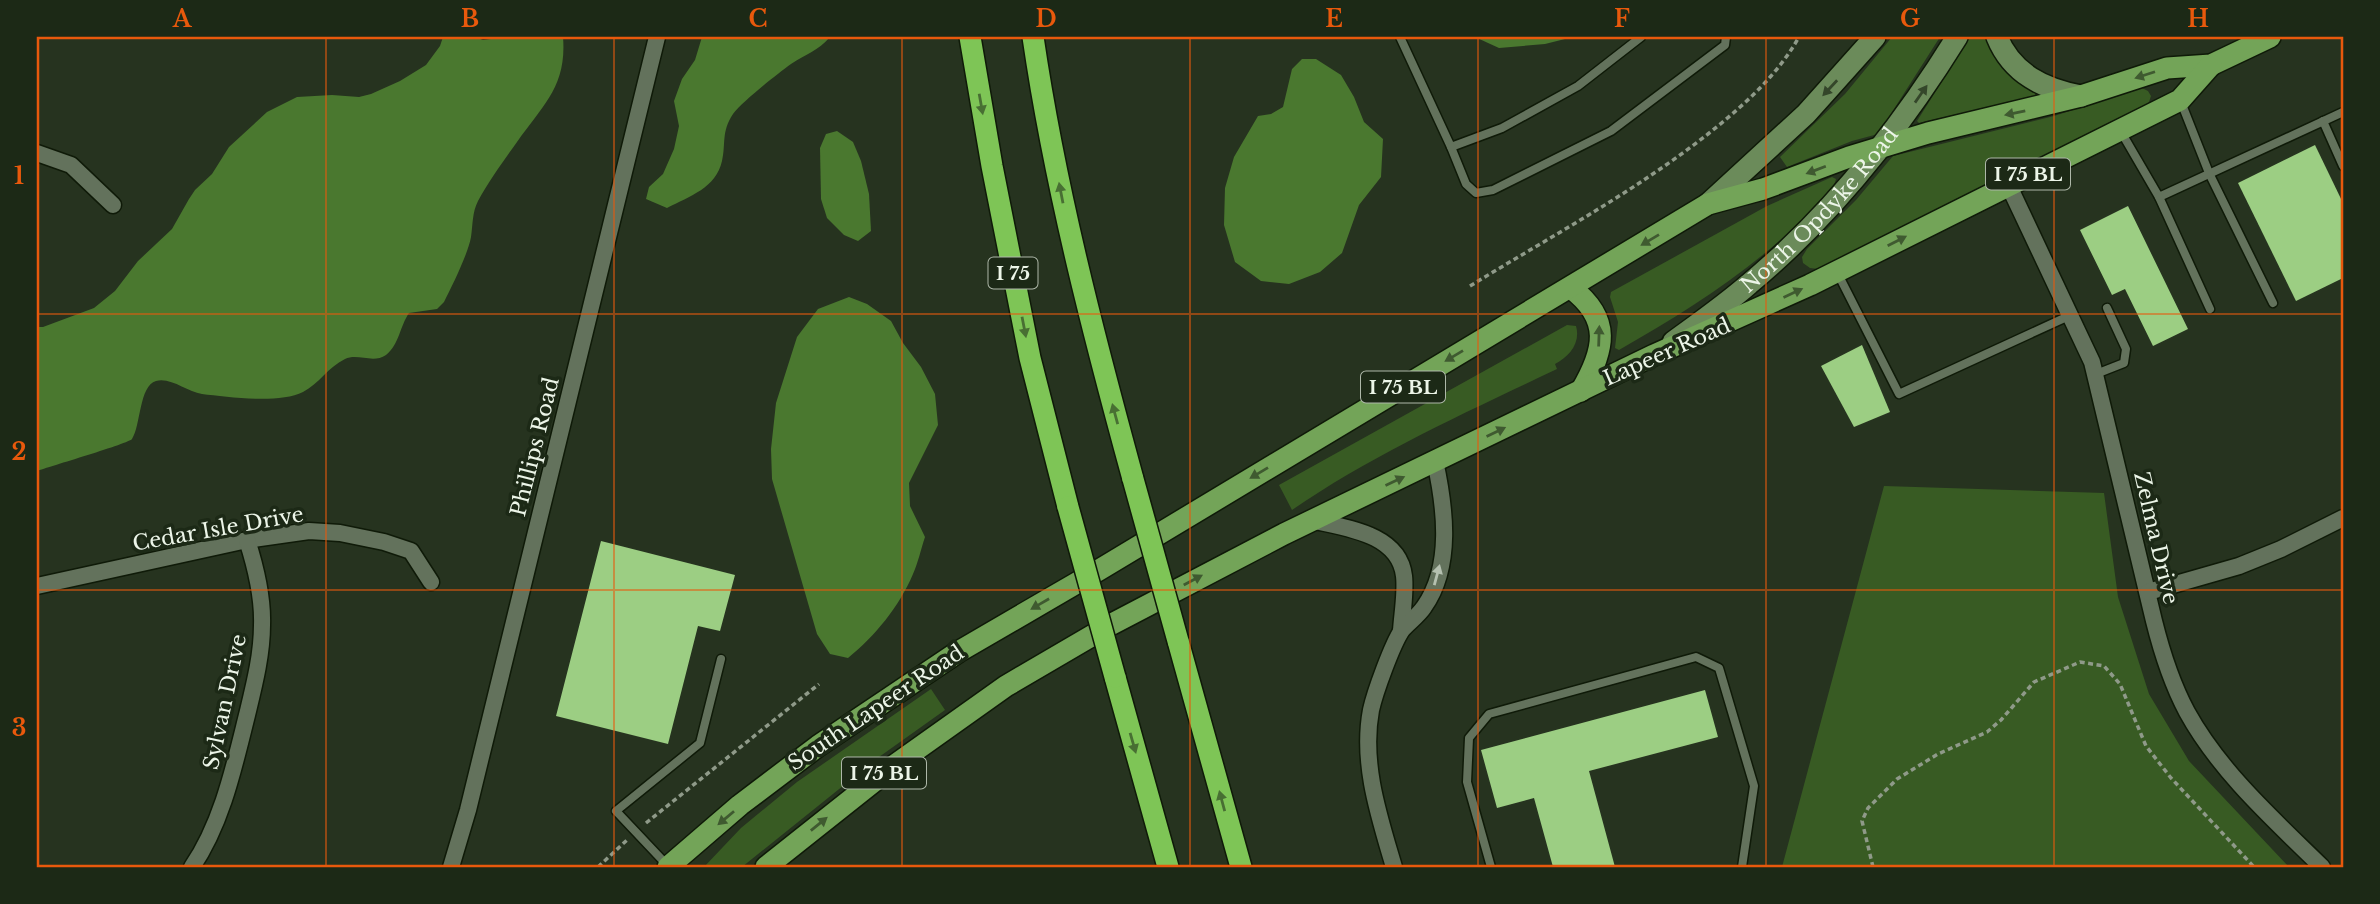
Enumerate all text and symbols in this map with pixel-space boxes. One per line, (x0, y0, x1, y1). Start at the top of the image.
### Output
text: A (172, 5, 193, 33)
text: B (461, 5, 479, 33)
text: C (749, 5, 767, 33)
text: D (1035, 5, 1057, 33)
text: E (1325, 5, 1343, 33)
text: F (1614, 5, 1630, 33)
text: G (1900, 5, 1920, 33)
text: H (2187, 5, 2209, 33)
one-way arrow (2134, 70, 2155, 81)
one-way arrow (1823, 79, 1839, 96)
one-way arrow (1914, 85, 1928, 103)
one-way arrow (976, 93, 987, 115)
one-way arrow (2004, 108, 2026, 119)
street label: North Opdyke Road (1736, 122, 1904, 298)
road number: I 75 BL (1986, 158, 2070, 190)
text: 1 (14, 162, 24, 190)
one-way arrow (1805, 164, 1826, 175)
one-way arrow (1056, 182, 1067, 204)
one-way arrow (1640, 233, 1659, 246)
one-way arrow (1887, 235, 1907, 246)
road number: I 75 (988, 258, 1038, 288)
one-way arrow (1783, 287, 1804, 298)
street label: Lapeer Road (1599, 312, 1735, 392)
one-way arrow (1019, 316, 1030, 338)
one-way arrow (1594, 324, 1605, 346)
one-way arrow (1445, 350, 1464, 363)
road number: I 75 BL (1361, 372, 1445, 402)
street label: Phillips Road (505, 375, 565, 519)
one-way arrow (1109, 402, 1120, 424)
one-way arrow (1486, 426, 1506, 437)
text: 2 (12, 438, 26, 466)
one-way arrow (1250, 467, 1269, 479)
street label: Zelma Drive (2128, 469, 2184, 607)
one-way arrow (1385, 475, 1405, 486)
street label: Cedar Isle Drive (130, 501, 306, 557)
one-way arrow (1433, 564, 1443, 585)
one-way arrow (1184, 574, 1203, 586)
one-way arrow (1030, 598, 1049, 610)
street label: Sylvan Drive (198, 632, 252, 772)
street label: South Lapeer Road (783, 640, 969, 776)
text: 3 (12, 714, 26, 742)
one-way arrow (1129, 733, 1139, 754)
road number: I 75 BL (842, 758, 926, 788)
one-way arrow (1217, 791, 1227, 812)
one-way arrow (717, 810, 734, 825)
one-way arrow (811, 817, 828, 832)

